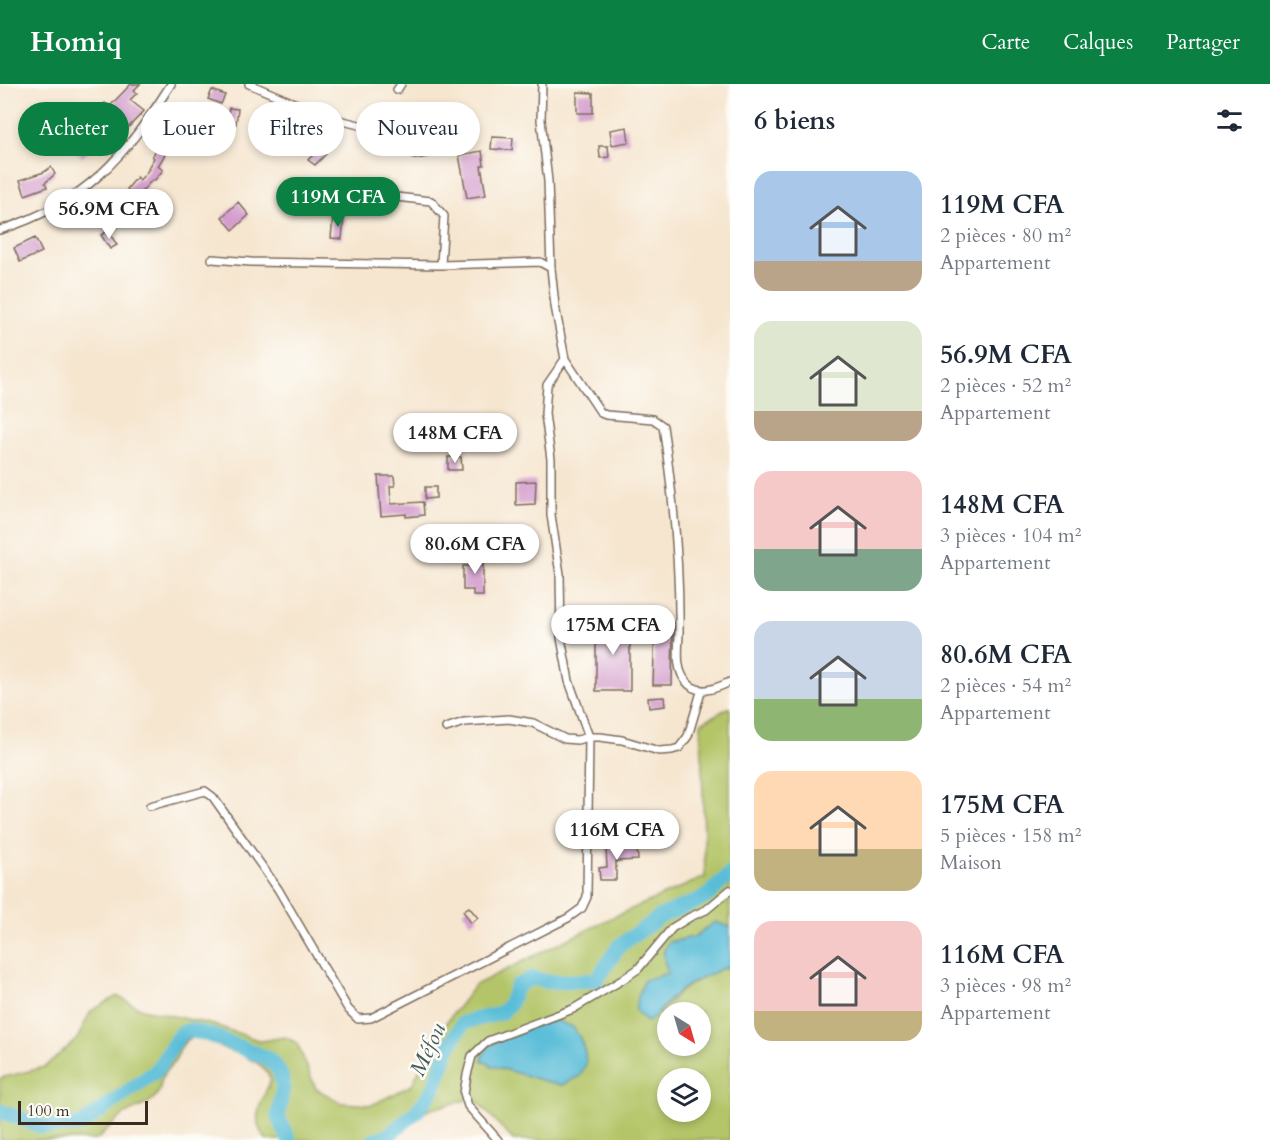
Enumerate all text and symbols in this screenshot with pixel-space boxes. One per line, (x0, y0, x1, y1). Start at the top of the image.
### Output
text: Homiq (30, 23, 122, 61)
text: Carte (981, 28, 1030, 57)
text: Calques (1063, 28, 1133, 57)
text: Partager (1166, 28, 1240, 57)
chip: Acheter (18, 102, 129, 156)
chip: Louer (141, 102, 236, 156)
chip: Filtres (248, 102, 344, 156)
chip: Nouveau (356, 102, 480, 156)
text: 6 biens (754, 103, 835, 138)
icon: filters (1213, 104, 1246, 137)
pin: 119M CFA (276, 177, 400, 228)
text: 119M CFA (290, 183, 386, 210)
text: 119M CFA (940, 187, 1064, 222)
pin: 56.9M CFA (40, 189, 178, 240)
text: 56.9M CFA (58, 195, 160, 222)
icon: home (802, 195, 874, 267)
text: 2 pièces · 80 m² (940, 222, 1071, 249)
text: Appartement (940, 249, 1051, 276)
text: 56.9M CFA (940, 337, 1072, 372)
icon: home (802, 345, 874, 417)
text: 2 pièces · 52 m² (940, 372, 1071, 399)
text: Appartement (940, 399, 1051, 426)
pin: 148M CFA (393, 413, 517, 464)
text: 148M CFA (407, 419, 503, 446)
text: 148M CFA (940, 487, 1064, 522)
icon: home (802, 495, 874, 567)
text: 3 pièces · 104 m² (940, 522, 1081, 549)
pin: 80.6M CFA (406, 524, 544, 575)
text: 80.6M CFA (424, 530, 526, 557)
text: Appartement (940, 549, 1051, 576)
pin: 175M CFA (551, 605, 675, 656)
text: 175M CFA (565, 611, 661, 638)
text: 80.6M CFA (940, 637, 1072, 672)
icon: home (802, 645, 874, 717)
text: 2 pièces · 54 m² (940, 672, 1071, 699)
text: Appartement (940, 699, 1051, 726)
text: 175M CFA (940, 787, 1064, 822)
icon: home (802, 795, 874, 867)
pin: 116M CFA (555, 810, 679, 861)
text: 116M CFA (569, 816, 665, 843)
text: 5 pièces · 158 m² (940, 822, 1081, 849)
text: Maison (940, 849, 1002, 876)
text: 116M CFA (940, 937, 1064, 972)
icon: home (802, 945, 874, 1017)
text: 3 pièces · 98 m² (940, 972, 1071, 999)
text: Appartement (940, 999, 1051, 1026)
north arrow (657, 1002, 711, 1056)
map controls (657, 1002, 711, 1122)
water label: Méfou (403, 1018, 453, 1081)
button: layers (657, 1068, 711, 1122)
scale bar (18, 1098, 148, 1126)
text: 100 m (27, 1100, 69, 1122)

